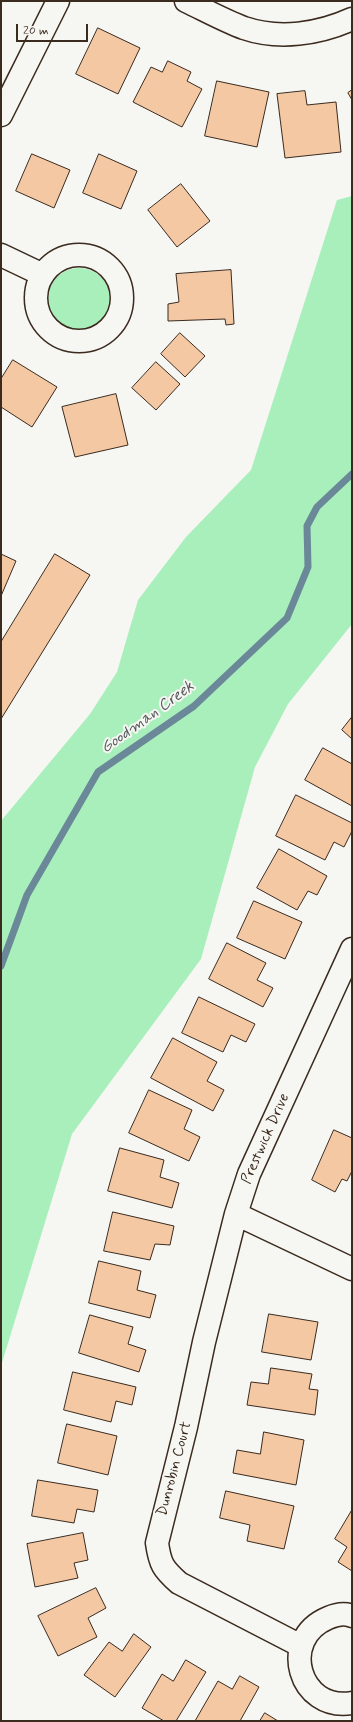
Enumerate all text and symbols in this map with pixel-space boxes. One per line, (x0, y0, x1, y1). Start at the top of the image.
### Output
scale bar (18, 16, 90, 42)
text: 20 m (23, 23, 49, 39)
water label: Goodman Creek (98, 678, 198, 758)
street label: Prestwick Drive (238, 1091, 294, 1187)
street label: Dunrobin Court (154, 1420, 196, 1518)

